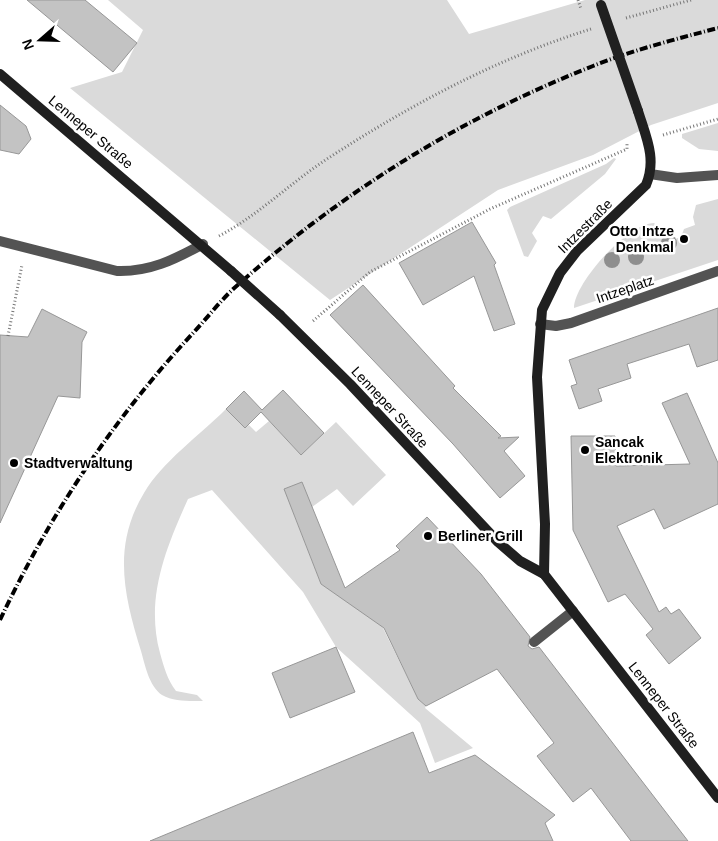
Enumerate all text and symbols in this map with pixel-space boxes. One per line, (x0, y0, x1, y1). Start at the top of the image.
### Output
north arrow (15, 15, 65, 65)
text: N (19, 37, 37, 52)
street label: Lenneper Straße (46, 92, 137, 172)
street label: Intzestraße (555, 195, 616, 256)
place label: Otto Intze Denkmal (609, 223, 674, 255)
marker: Otto Intze Denkmal (678, 233, 690, 245)
street label: Intzeplatz (594, 272, 656, 306)
street label: Lenneper Straße (348, 363, 432, 451)
place label: Sancak Elektronik (595, 434, 663, 466)
marker: Sancak Elektronik (579, 444, 591, 456)
place label: Stadtverwaltung (24, 455, 133, 471)
marker: Stadtverwaltung (8, 457, 20, 469)
place label: Berliner Grill (438, 528, 523, 544)
marker: Berliner Grill (422, 530, 434, 542)
street label: Lenneper Straße (625, 659, 703, 751)

